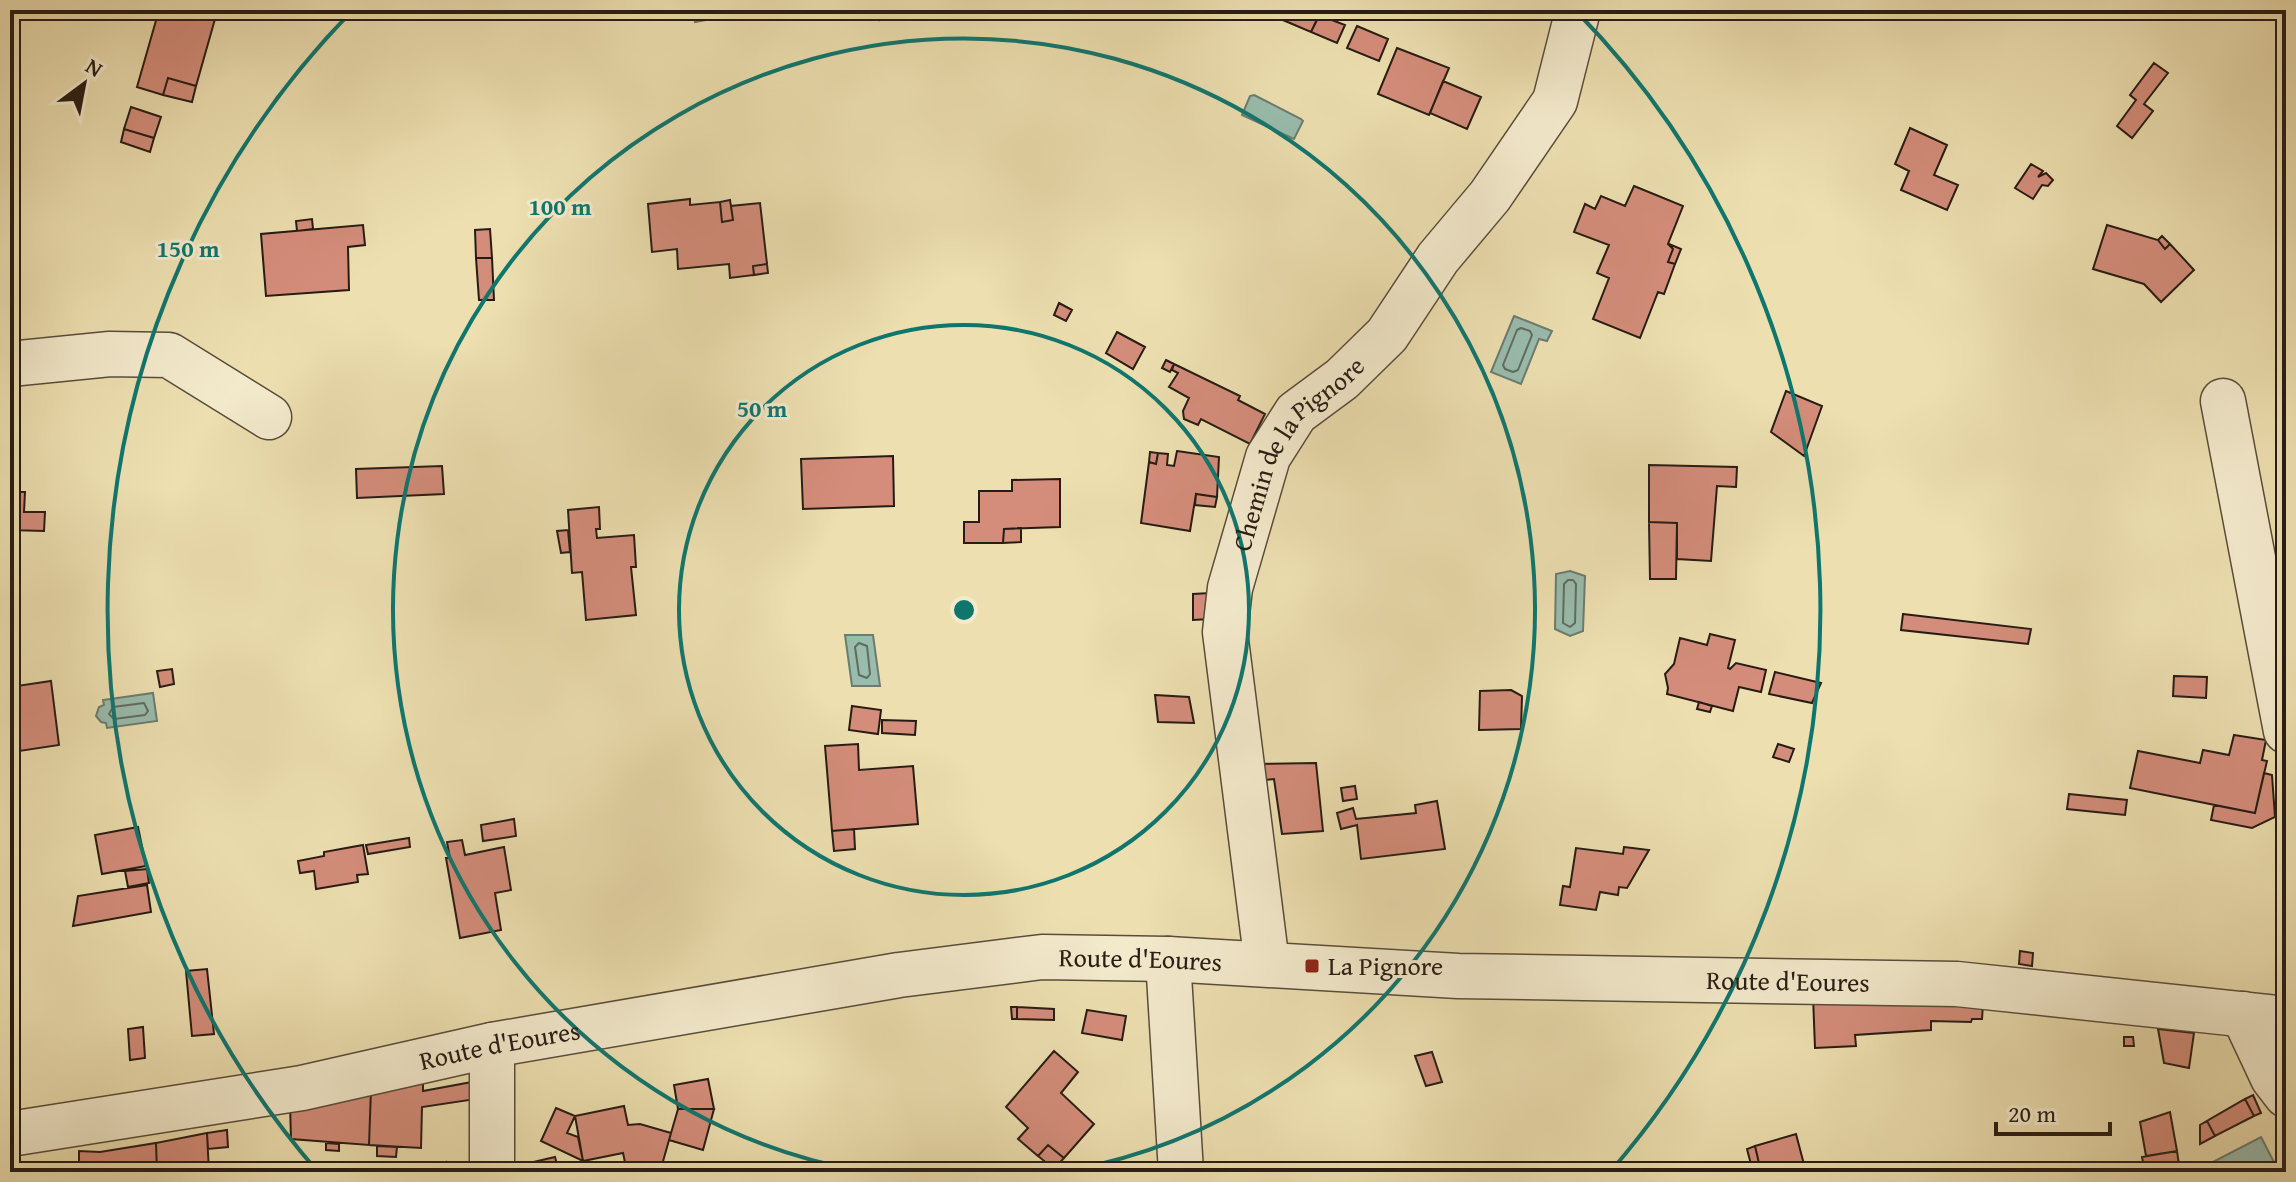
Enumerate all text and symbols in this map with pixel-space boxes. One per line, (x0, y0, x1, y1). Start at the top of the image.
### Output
north arrow (44, 44, 124, 124)
text: N (80, 50, 110, 85)
text: 100 m (528, 189, 592, 224)
text: 150 m (156, 231, 220, 266)
street label: Chemin de la Pignore (1222, 347, 1373, 556)
text: 50 m (737, 391, 788, 426)
centre of rings (950, 596, 978, 624)
street label: Route d'Eoures (1058, 937, 1223, 981)
place label: La Pignore (1328, 946, 1443, 985)
marker: La Pignore (1303, 957, 1321, 975)
street label: Route d'Eoures (1706, 960, 1870, 1002)
street label: Route d'Eoures (415, 1010, 583, 1080)
scale bar (1996, 1086, 2110, 1136)
text: 20 m (2008, 1096, 2056, 1131)

